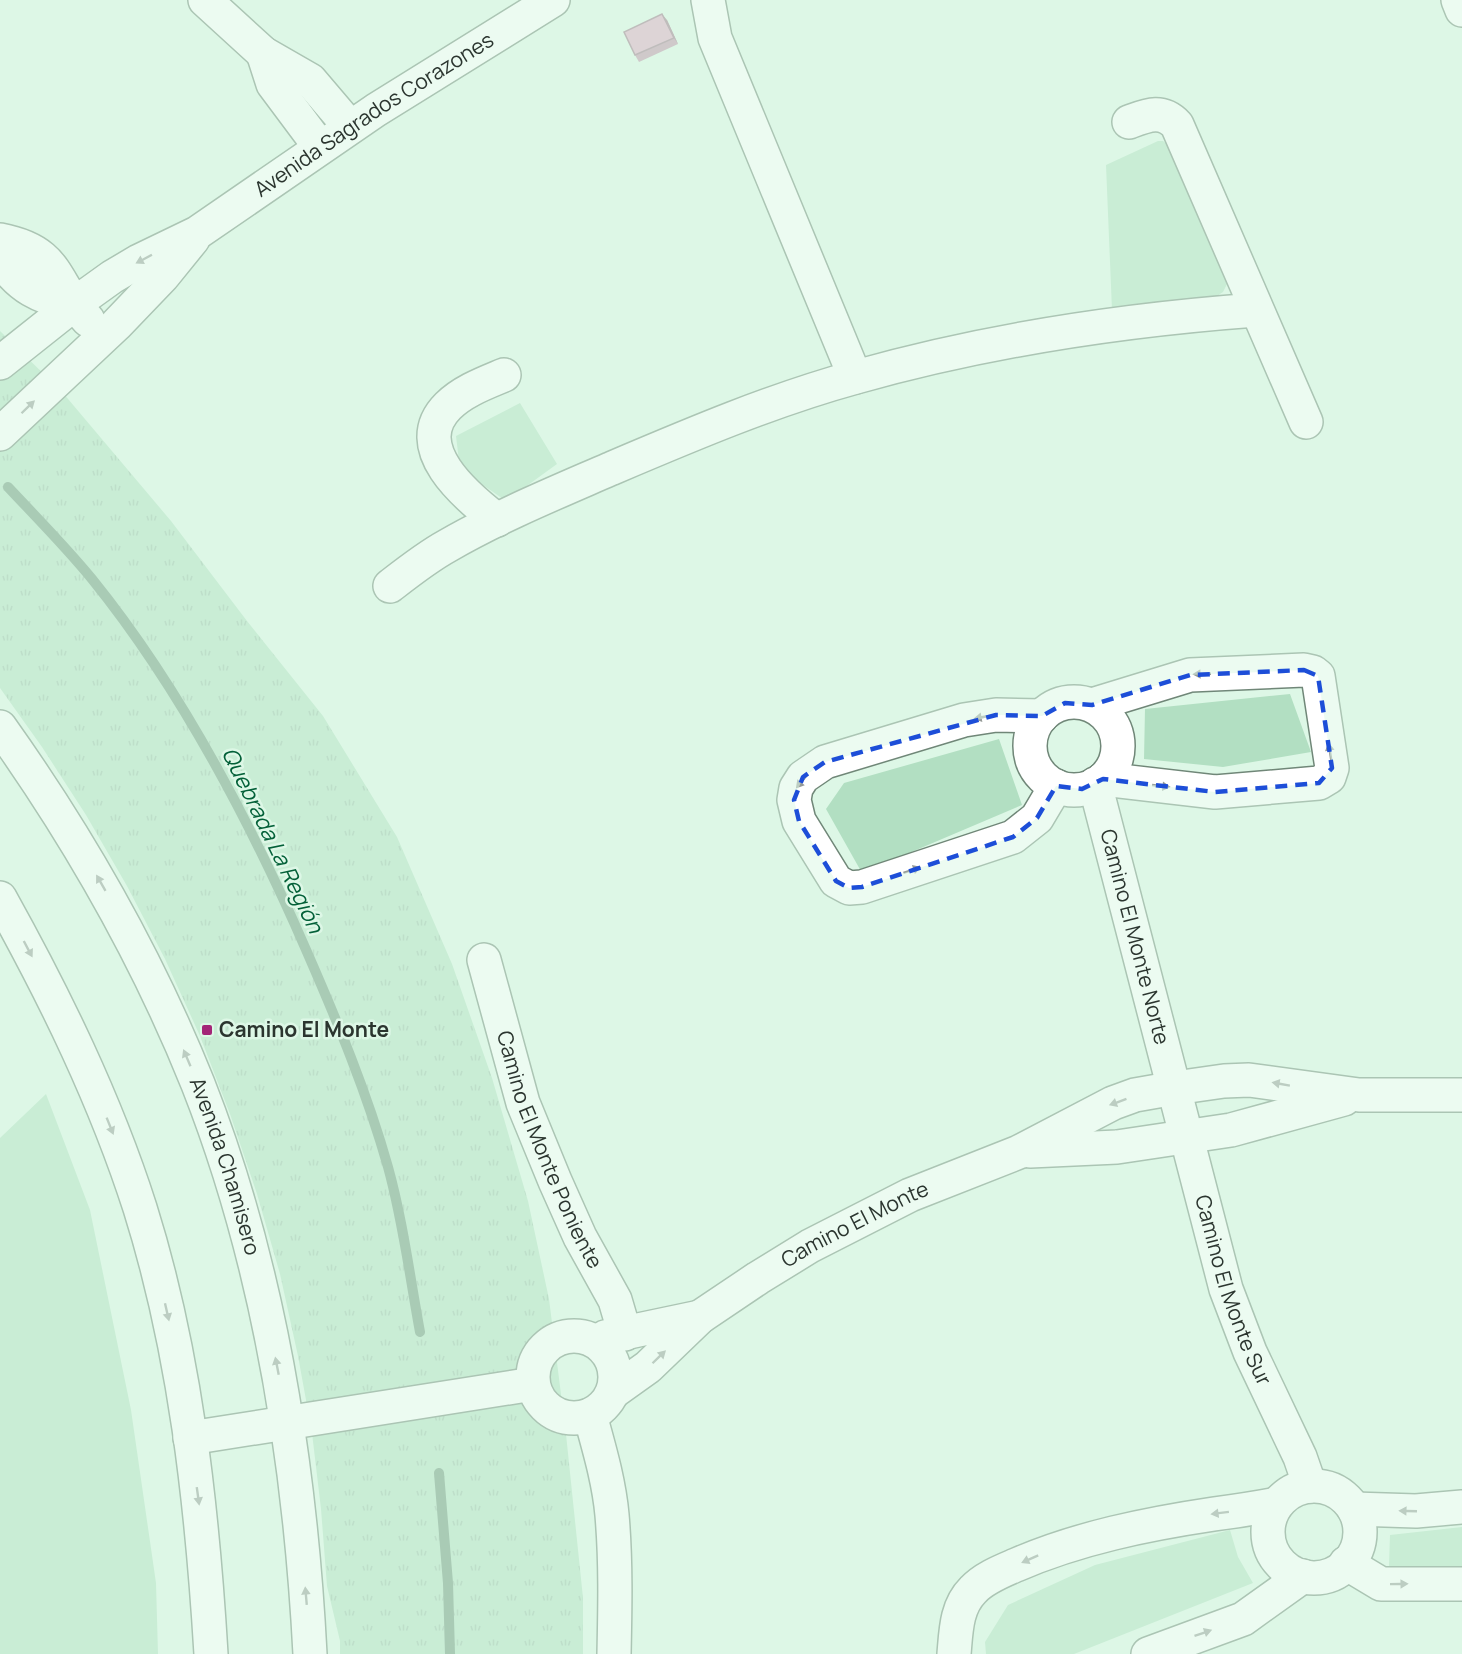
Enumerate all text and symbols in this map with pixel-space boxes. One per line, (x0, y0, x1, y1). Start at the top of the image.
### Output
street label: Avenida Sagrados Corazones (248, 25, 499, 203)
one-way arrow (136, 254, 153, 264)
one-way arrow (21, 400, 35, 414)
one-way arrow (1192, 670, 1211, 679)
one-way arrow (974, 713, 993, 722)
water label: Quebrada La Región (215, 742, 331, 939)
one-way arrow (1325, 743, 1334, 762)
one-way arrow (796, 773, 809, 789)
one-way arrow (1152, 781, 1171, 791)
street label: Camino El Monte Norte (1094, 826, 1177, 1047)
one-way arrow (903, 865, 921, 875)
one-way arrow (96, 874, 106, 891)
one-way arrow (23, 941, 33, 958)
place label: Camino El Monte (219, 1015, 389, 1043)
marker: Camino El Monte (200, 1023, 214, 1037)
street label: Camino El Monte Poniente (491, 1028, 610, 1273)
one-way arrow (182, 1049, 191, 1067)
street label: Avenida Chamisero (184, 1073, 267, 1258)
one-way arrow (1271, 1079, 1290, 1088)
one-way arrow (1109, 1097, 1127, 1107)
one-way arrow (106, 1117, 115, 1135)
street label: Camino El Monte (775, 1174, 932, 1273)
street label: Camino El Monte Sur (1189, 1192, 1279, 1390)
one-way arrow (163, 1303, 173, 1322)
one-way arrow (651, 1350, 666, 1364)
one-way arrow (272, 1356, 281, 1375)
one-way arrow (193, 1486, 203, 1505)
one-way arrow (1398, 1506, 1417, 1516)
one-way arrow (1210, 1509, 1229, 1518)
one-way arrow (1021, 1554, 1039, 1564)
one-way arrow (1390, 1579, 1409, 1589)
one-way arrow (301, 1586, 311, 1605)
one-way arrow (1194, 1628, 1212, 1638)

